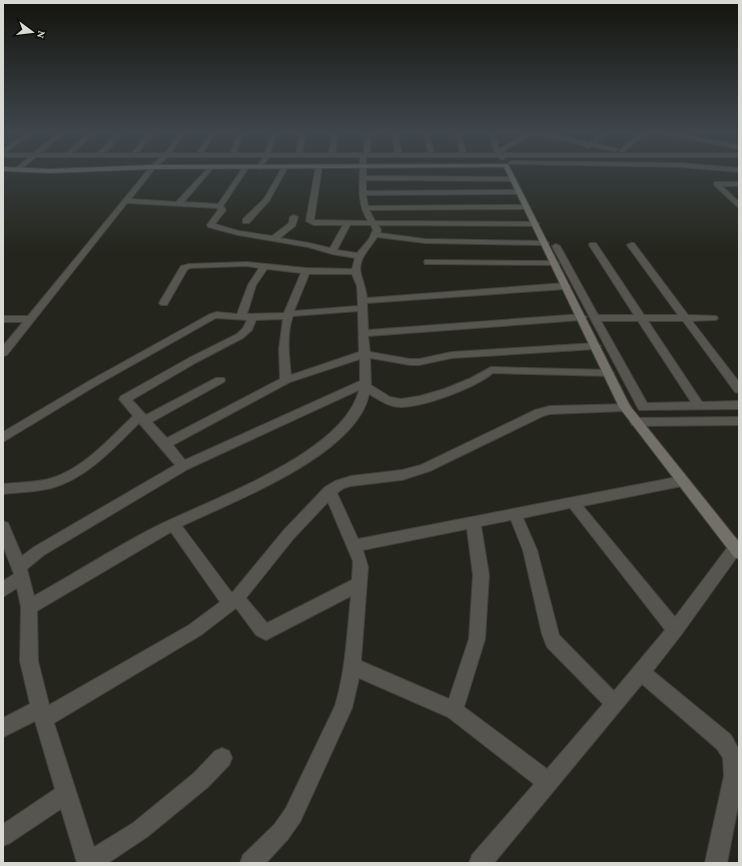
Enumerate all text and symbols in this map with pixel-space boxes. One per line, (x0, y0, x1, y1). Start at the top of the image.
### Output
north arrow (12, 12, 52, 52)
text: N (35, 29, 48, 40)

